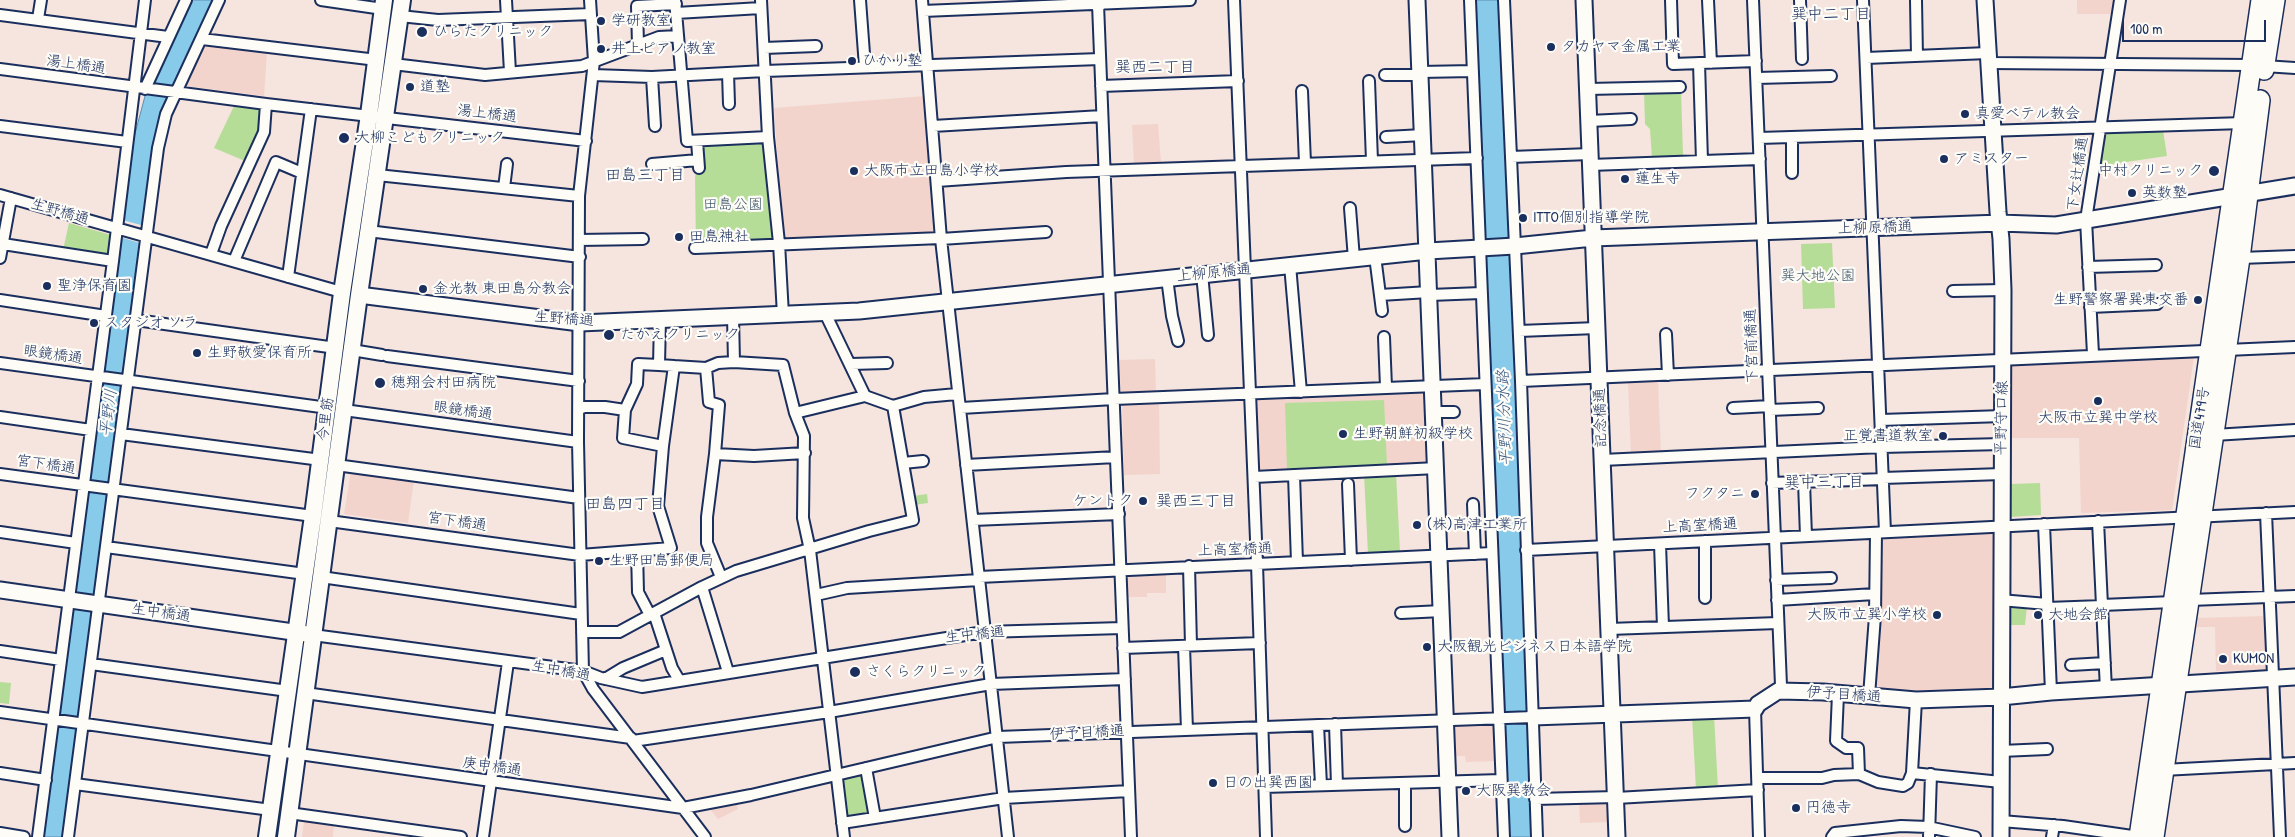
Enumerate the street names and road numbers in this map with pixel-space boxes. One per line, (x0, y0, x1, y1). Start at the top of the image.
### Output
street label: 湯上橋通 (45, 52, 107, 78)
street label: 湯上橋通 (456, 101, 518, 127)
street label: 下女辻橋通 (2064, 136, 2092, 212)
street label: 生野橋通 (29, 195, 91, 229)
street label: 上柳原橋通 (1837, 218, 1913, 238)
street label: 上柳原橋通 (1176, 260, 1252, 286)
street label: 生野橋通 (533, 308, 595, 330)
street label: 下宮前橋通 (1742, 308, 1762, 384)
street label: 眼鏡橋通 (22, 342, 84, 368)
street label: 平野守口線 (1992, 380, 2012, 456)
street label: 国道479号 (2186, 385, 2214, 451)
street label: 記念橋通 (1591, 388, 1611, 448)
street label: 今里筋 (314, 395, 338, 443)
street label: 眼鏡橋通 (432, 398, 494, 424)
street label: 宮下橋通 (15, 452, 77, 478)
street label: 宮下橋通 (426, 509, 488, 535)
street label: 上高室橋通 (1662, 515, 1738, 537)
street label: 上高室橋通 (1197, 540, 1273, 560)
street label: 生中橋通 (130, 600, 192, 626)
street label: 生中橋通 (944, 623, 1006, 647)
street label: 生中橋通 (530, 657, 592, 685)
street label: 伊予目橋通 (1806, 683, 1882, 707)
street label: 伊予目橋通 (1049, 722, 1125, 744)
street label: 庚申橋通 (461, 754, 523, 780)

